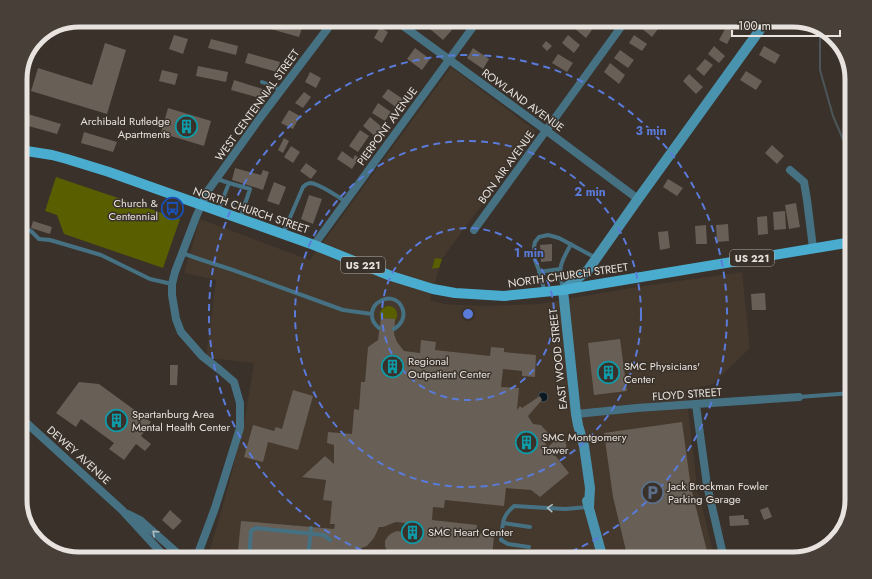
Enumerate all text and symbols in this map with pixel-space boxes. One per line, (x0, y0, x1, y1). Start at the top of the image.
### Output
scale bar (732, 12, 840, 38)
text: 100 m (738, 17, 771, 35)
street label: WEST CENTENNIAL STREET (211, 46, 303, 164)
street label: ROWLAND AVENUE (479, 65, 567, 135)
street label: PIERPONT AVENUE (353, 83, 421, 169)
place label: Archibald Rutledge Apartments (81, 113, 171, 142)
building icon: Archibald Rutledge Apartments (173, 114, 199, 140)
text: 3 min (635, 122, 667, 140)
street label: BON AIR AVENUE (474, 127, 538, 207)
street label: NORTH CHURCH STREET (191, 183, 311, 237)
text: 2 min (574, 183, 606, 201)
place label: Church & Centennial (108, 195, 159, 224)
bus stop icon: Church & Centennial (160, 196, 186, 222)
text: 1 min (514, 244, 544, 262)
road number: US 221 (730, 250, 774, 266)
road number: US 221 (341, 257, 385, 273)
street label: NORTH CHURCH STREET (507, 259, 629, 291)
centre of rings (461, 307, 475, 321)
street label: EAST WOOD STREET (545, 308, 571, 410)
place label: Regional Outpatient Center (408, 353, 491, 382)
building icon: Regional Outpatient Center (379, 354, 405, 380)
place label: SMC Physicians' Center (624, 358, 700, 387)
building icon: SMC Physicians' Center (595, 359, 621, 385)
street label: FLOYD STREET (652, 384, 722, 404)
place label: Spartanburg Area Mental Health Center (132, 406, 230, 435)
building icon: Spartanburg Area Mental Health Center (103, 407, 129, 433)
street label: DEWEY AVENUE (44, 422, 114, 488)
place label: SMC Montgomery Tower (542, 429, 627, 458)
building icon: SMC Montgomery Tower (514, 430, 540, 456)
place label: Jack Brockman Fowler Parking Garage (666, 478, 769, 507)
parking icon: Jack Brockman Fowler Parking Garage (639, 479, 665, 505)
one-way arrow (547, 504, 553, 513)
building icon: SMC Heart Center (400, 519, 426, 545)
place label: SMC Heart Center (428, 524, 514, 540)
one-way arrow (152, 531, 159, 538)

